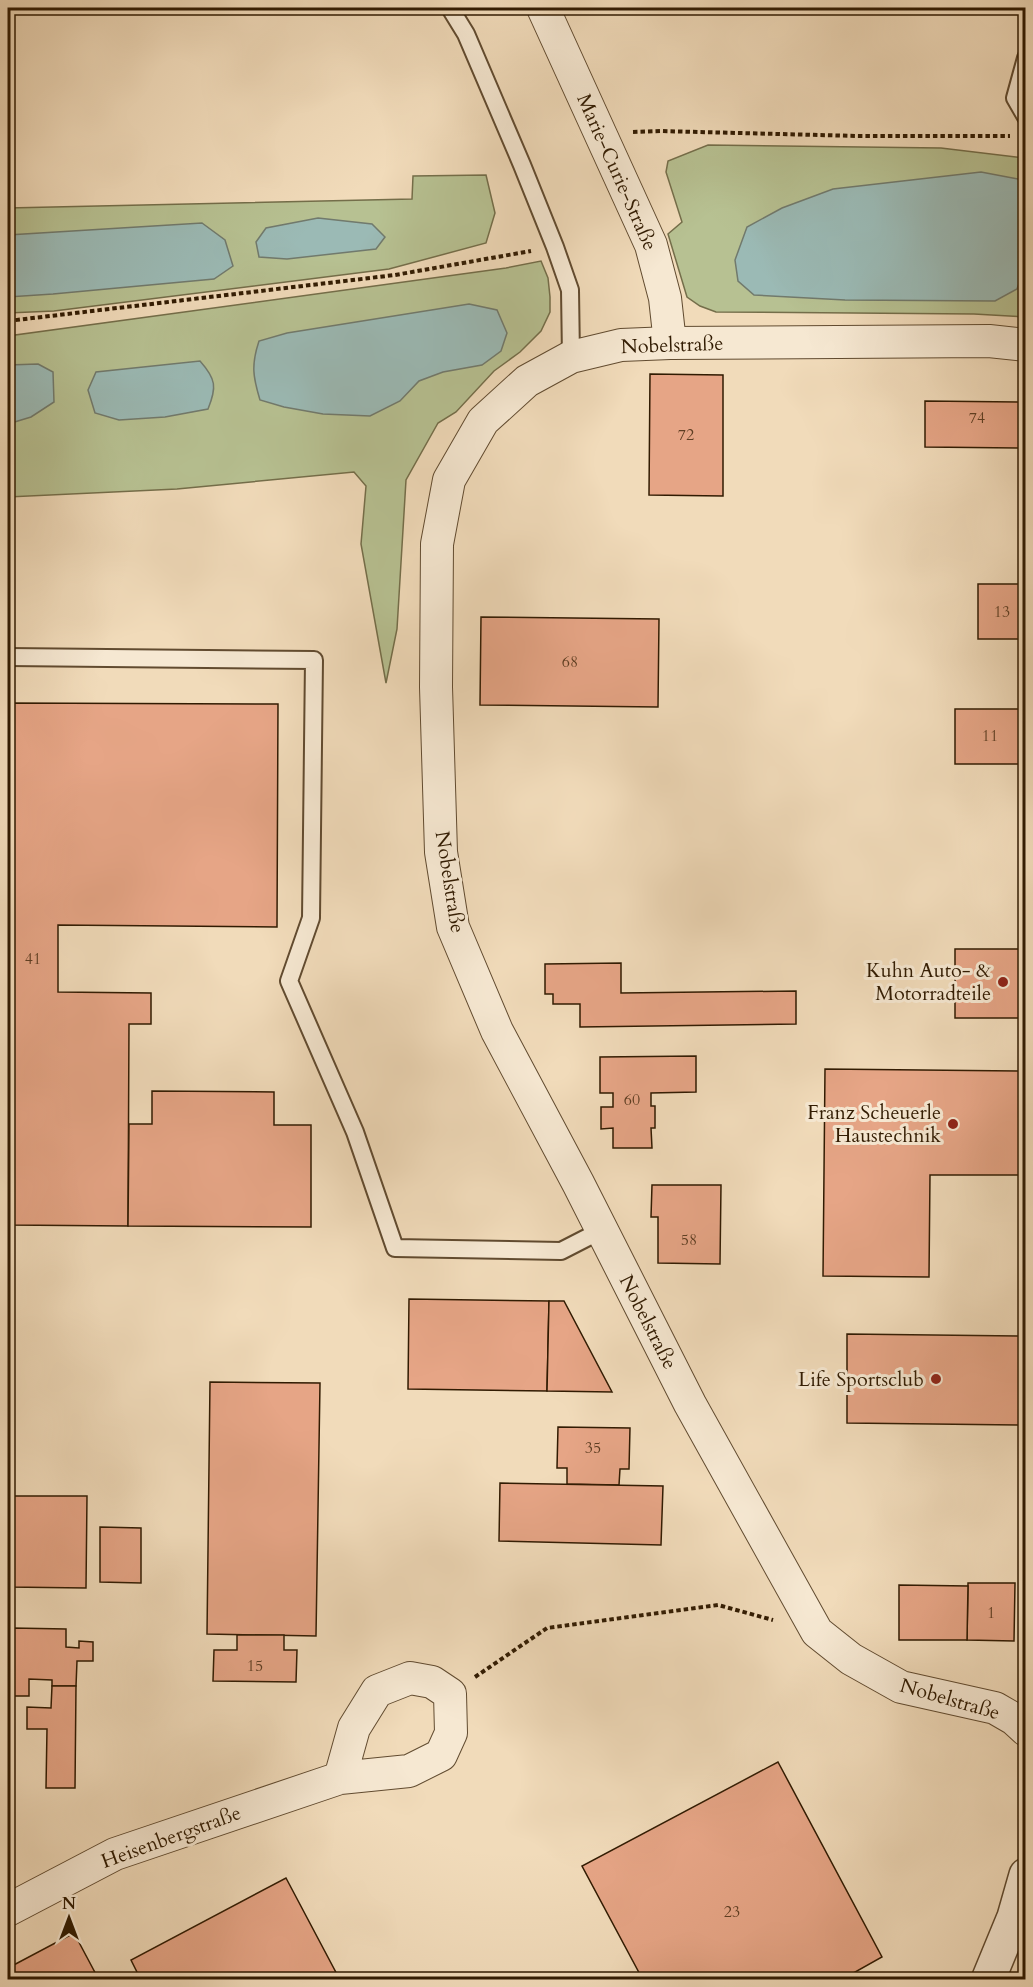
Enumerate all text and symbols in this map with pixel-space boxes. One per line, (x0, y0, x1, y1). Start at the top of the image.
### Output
street label: Marie-Curie-Straße (570, 89, 664, 255)
street label: Nobelstraße (620, 330, 724, 360)
house number: 74 (969, 407, 985, 429)
house number: 72 (678, 424, 694, 446)
house number: 13 (994, 601, 1010, 623)
house number: 68 (562, 651, 578, 673)
house number: 11 (982, 725, 998, 747)
street label: Nobelstraße (429, 829, 471, 935)
house number: 41 (25, 948, 41, 970)
place label: Kuhn Auto- & Motorradteile (866, 957, 991, 1007)
marker: Kuhn Auto- & Motorradteile (996, 975, 1010, 989)
house number: 60 (624, 1089, 640, 1111)
place label: Franz Scheuerle Haustechnik (807, 1099, 941, 1149)
marker: Franz Scheuerle Haustechnik (946, 1117, 960, 1131)
house number: 58 (681, 1229, 697, 1251)
street label: Nobelstraße (613, 1270, 683, 1374)
place label: Life Sportsclub (798, 1366, 924, 1393)
marker: Life Sportsclub (929, 1372, 943, 1386)
house number: 35 (585, 1437, 601, 1459)
house number: 1 (987, 1602, 995, 1624)
house number: 15 (247, 1655, 263, 1677)
street label: Nobelstraße (897, 1672, 1003, 1726)
street label: Heisenbergstraße (97, 1799, 245, 1875)
north arrow (39, 1888, 99, 1948)
text: N (62, 1893, 76, 1915)
house number: 23 (724, 1901, 740, 1923)

